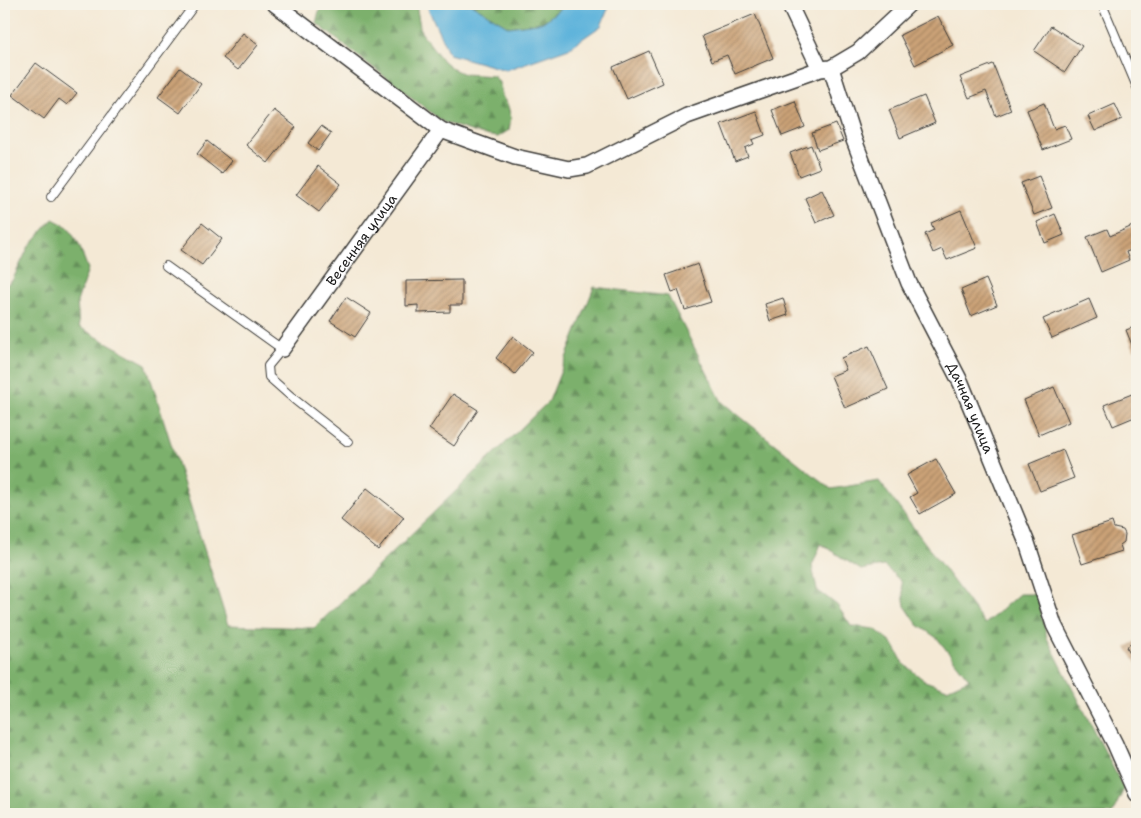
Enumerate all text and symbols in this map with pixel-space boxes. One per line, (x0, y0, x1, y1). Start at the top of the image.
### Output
street label: Весенняя улица (322, 190, 401, 289)
street label: Дачная улица (943, 359, 998, 456)

